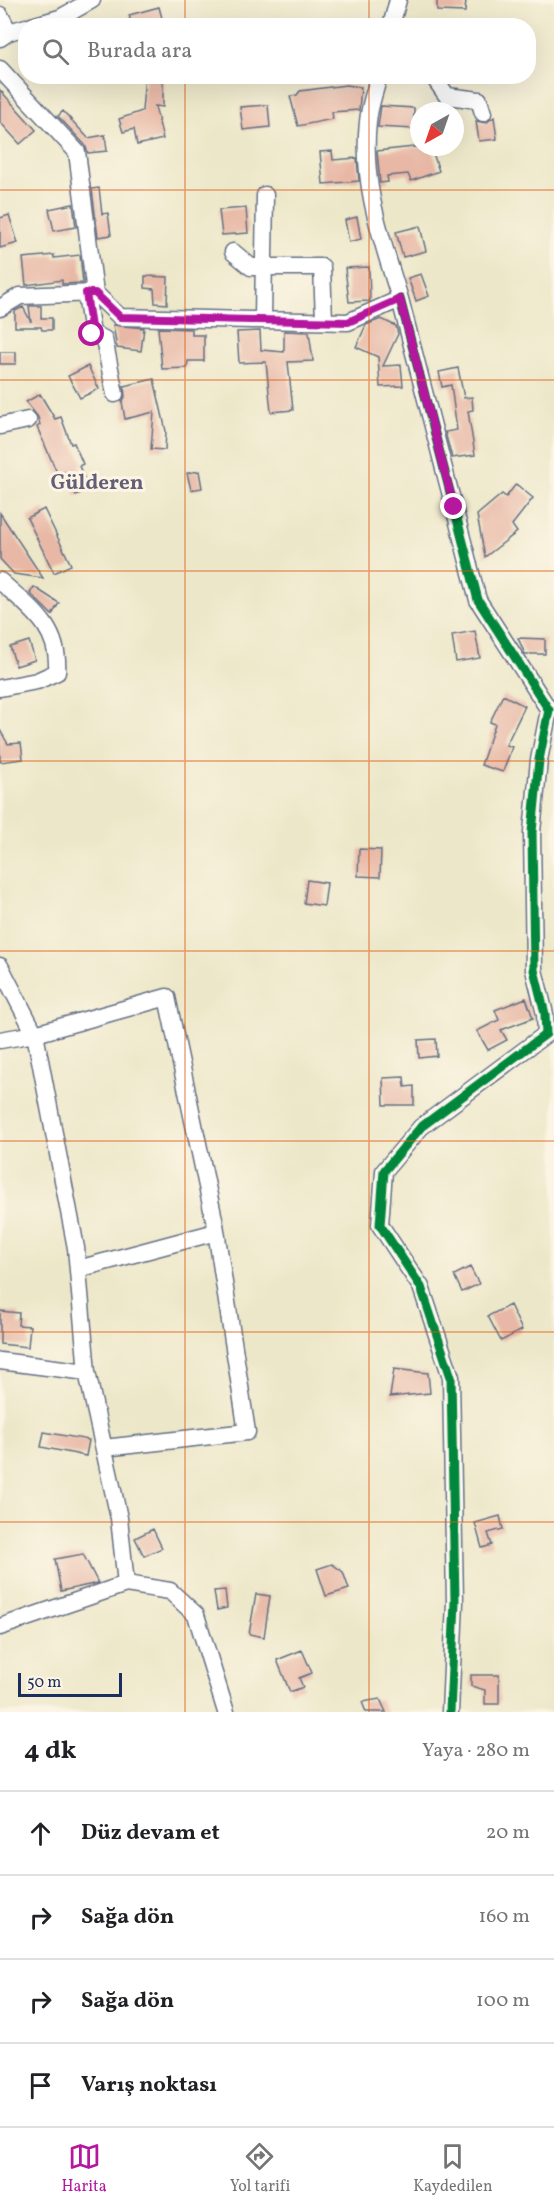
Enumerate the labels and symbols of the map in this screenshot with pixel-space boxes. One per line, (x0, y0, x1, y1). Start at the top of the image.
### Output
north arrow (410, 102, 464, 156)
route start (78, 320, 104, 346)
district label: Gülderen (50, 469, 144, 498)
route end (440, 493, 466, 519)
scale bar (18, 1670, 122, 1698)

